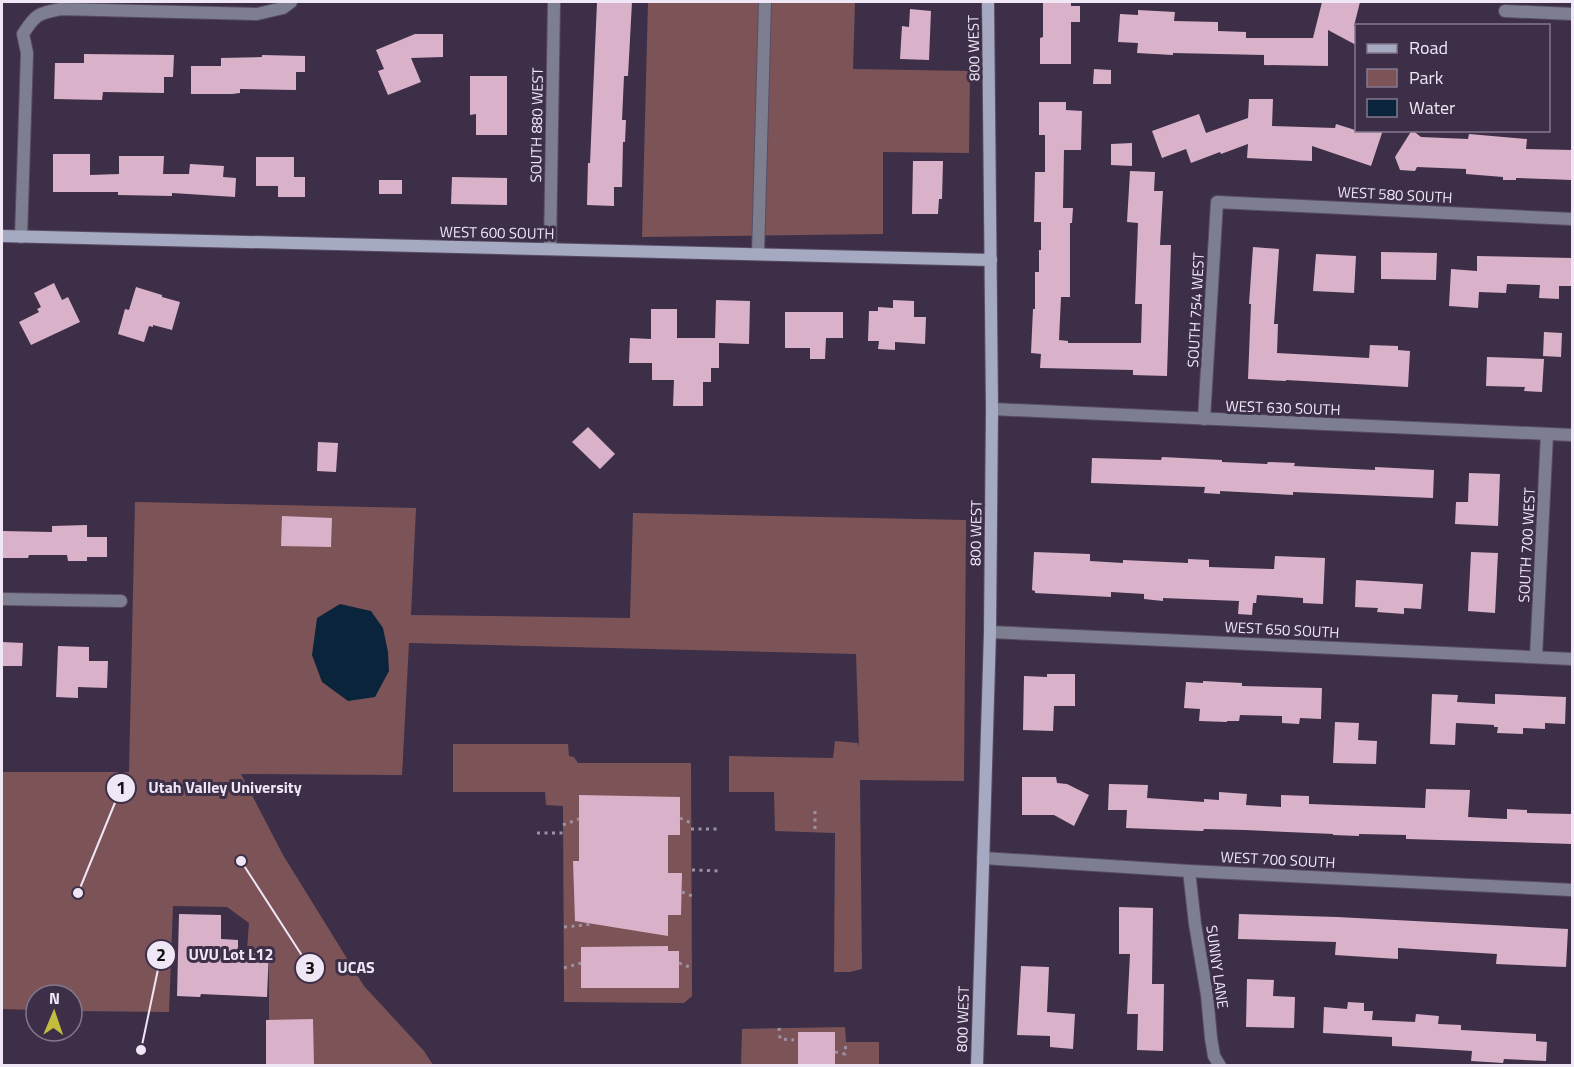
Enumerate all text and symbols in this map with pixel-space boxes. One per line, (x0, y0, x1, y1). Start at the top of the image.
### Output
street label: 800 WEST (961, 15, 986, 81)
legend (1355, 24, 1550, 132)
text: Road (1409, 34, 1448, 61)
text: Park (1409, 64, 1444, 91)
street label: SOUTH 880 WEST (524, 67, 549, 183)
text: Water (1409, 94, 1455, 121)
street label: WEST 580 SOUTH (1337, 180, 1453, 209)
street label: WEST 600 SOUTH (439, 220, 555, 245)
street label: SOUTH 754 WEST (1181, 252, 1210, 368)
street label: WEST 630 SOUTH (1225, 394, 1341, 421)
street label: SOUTH 700 WEST (1512, 487, 1541, 603)
street label: 800 WEST (963, 500, 988, 566)
street label: WEST 650 SOUTH (1224, 615, 1340, 644)
callout: Utah Valley University (106, 771, 314, 805)
text: 1 (116, 774, 126, 801)
text: Utah Valley University (148, 775, 302, 799)
street label: WEST 700 SOUTH (1220, 845, 1336, 874)
street label: SUNNY LANE (1200, 924, 1235, 1010)
callout: UVU Lot L12 (146, 938, 285, 972)
text: 2 (156, 941, 166, 968)
text: UVU Lot L12 (189, 942, 273, 966)
callout: UCAS (295, 951, 386, 985)
text: 3 (305, 954, 315, 981)
text: UCAS (337, 955, 375, 979)
north arrow (24, 983, 84, 1043)
street label: 800 WEST (950, 985, 975, 1052)
text: N (49, 986, 60, 1010)

